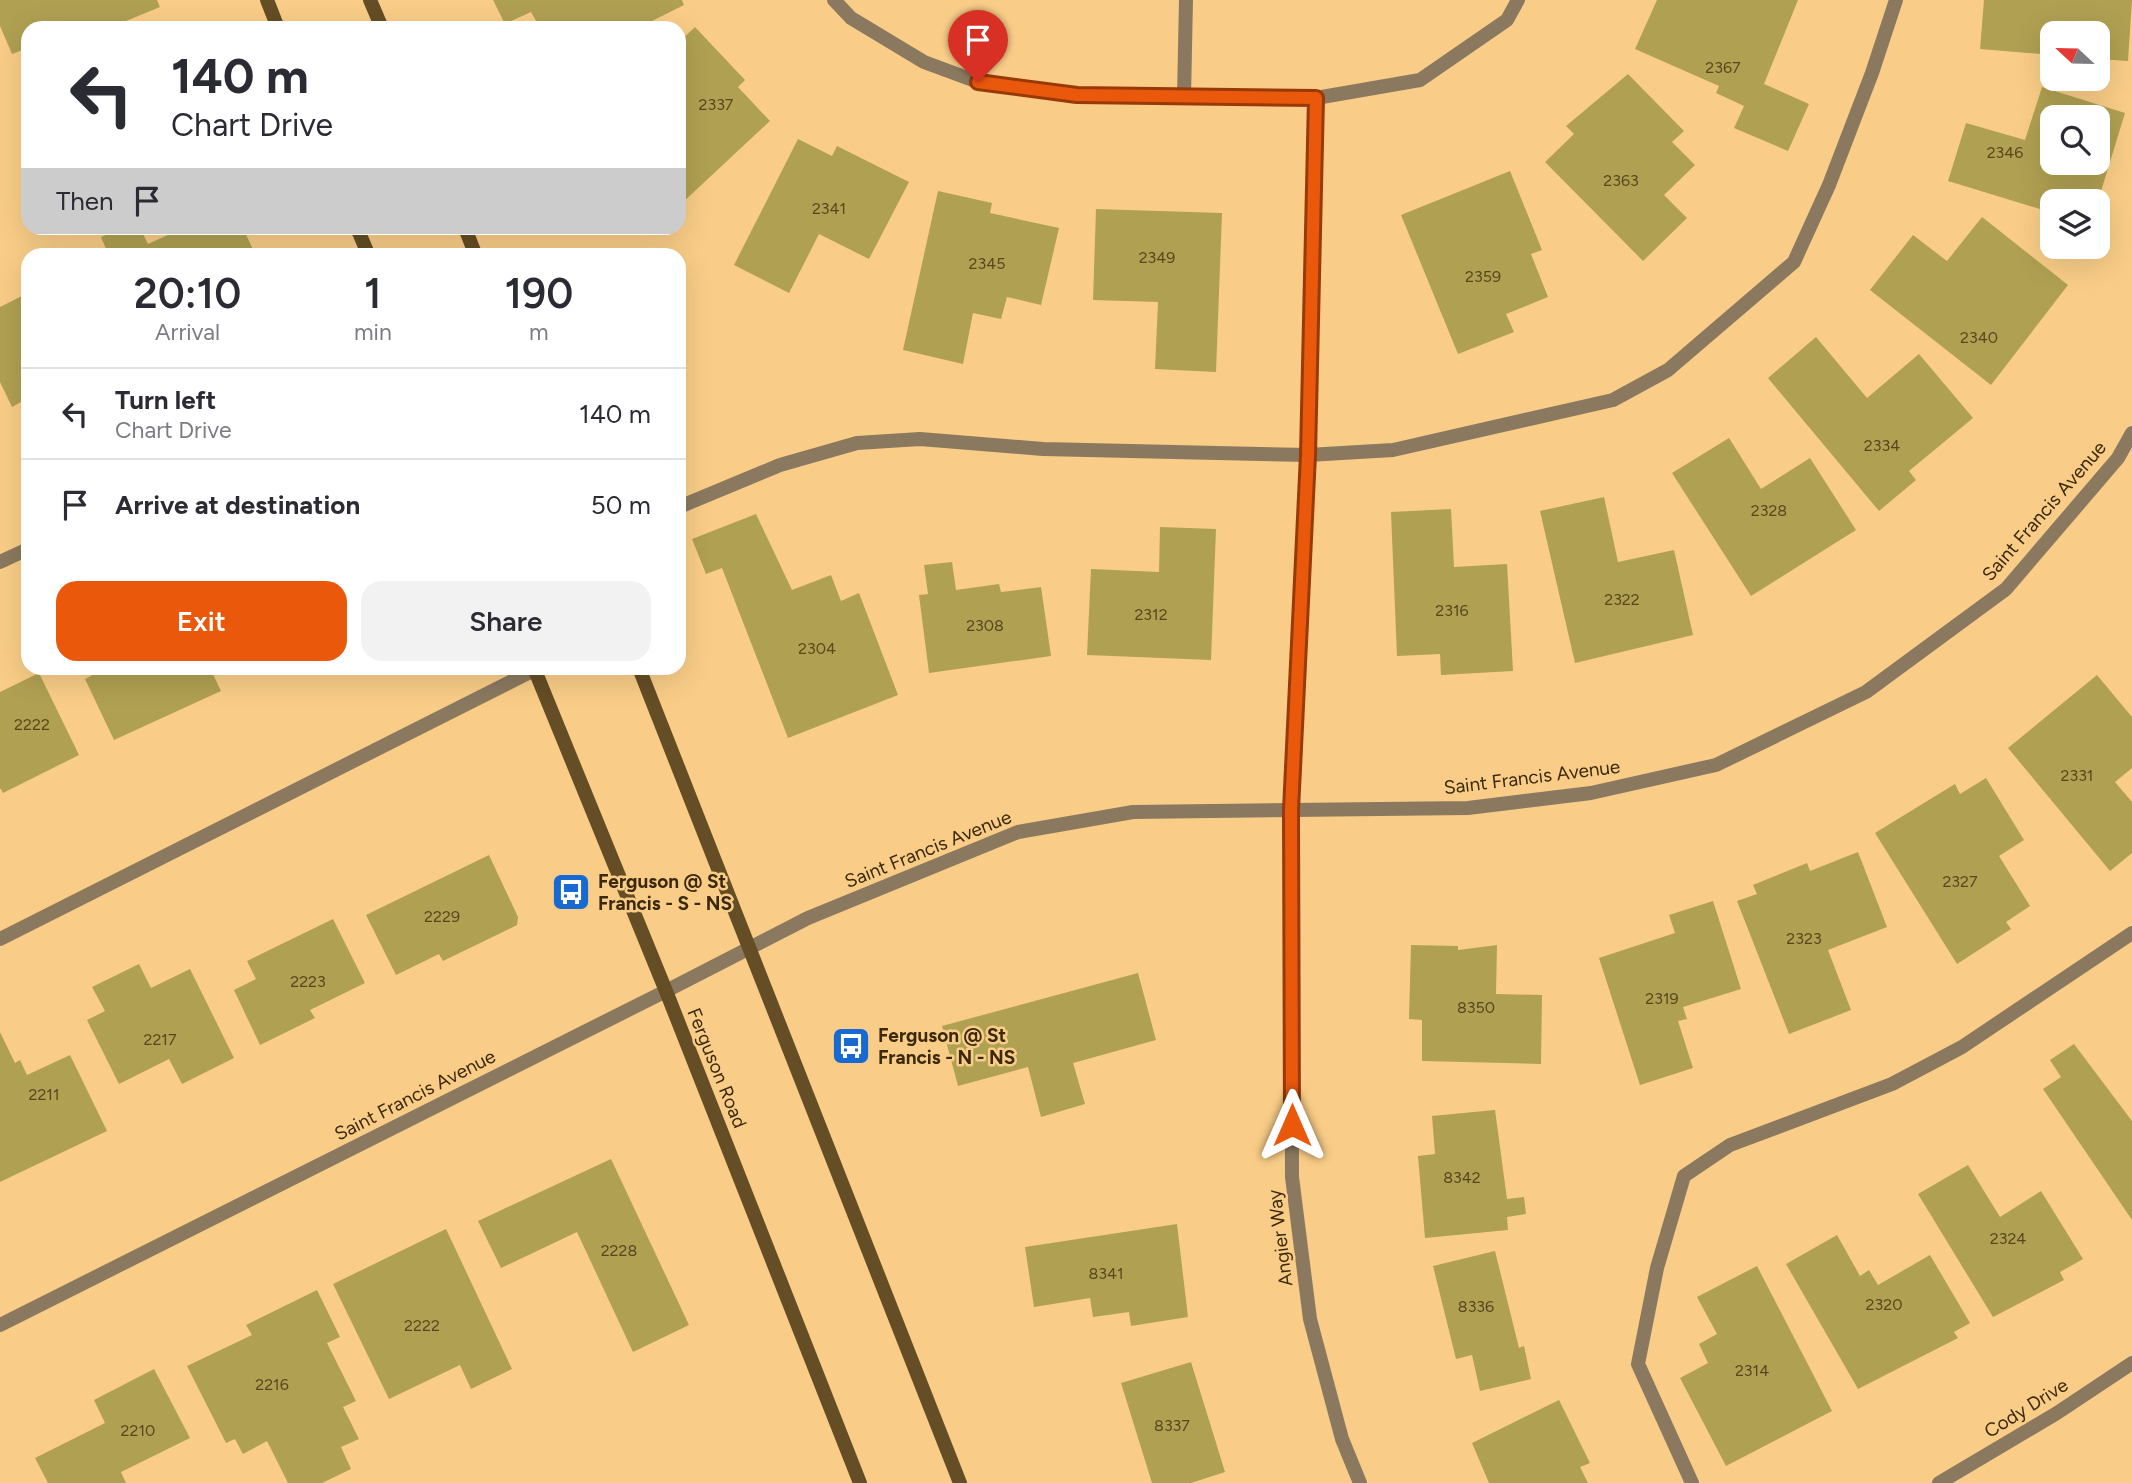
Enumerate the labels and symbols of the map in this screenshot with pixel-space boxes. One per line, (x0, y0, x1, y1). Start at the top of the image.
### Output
pin (948, 10, 1008, 82)
north arrow (2040, 21, 2110, 91)
house number: 2367 (1705, 58, 1741, 77)
house number: 2337 (699, 95, 734, 114)
house number: 2346 (1987, 143, 2023, 162)
house number: 2363 (1603, 171, 1639, 190)
house number: 2341 (812, 199, 846, 218)
house number: 2349 (1139, 248, 1175, 267)
house number: 2345 (969, 254, 1005, 273)
house number: 2359 (1465, 267, 1501, 286)
house number: 2340 (1960, 328, 1998, 347)
house number: 2334 (1864, 436, 1900, 455)
street label: Saint Francis Avenue (1977, 436, 2111, 586)
house number: 2328 (1751, 501, 1787, 520)
house number: 2322 (1604, 590, 1640, 609)
house number: 2316 (1435, 601, 1469, 620)
house number: 2312 (1134, 605, 1168, 624)
house number: 2308 (966, 616, 1004, 635)
house number: 2304 (798, 639, 836, 658)
house number: 2222 (14, 715, 50, 734)
street label: Saint Francis Avenue (1442, 755, 1622, 799)
house number: 2331 (2061, 766, 2093, 785)
street label: Saint Francis Avenue (841, 805, 1015, 893)
place label: Ferguson @ St Francis - S - NS (598, 870, 732, 915)
bus stop icon: Ferguson @ St Francis - S - NS (550, 871, 592, 913)
house number: 2327 (1942, 872, 1978, 891)
house number: 2229 (424, 907, 460, 926)
house number: 2323 (1786, 929, 1822, 948)
house number: 2223 (290, 972, 326, 991)
house number: 2319 (1645, 989, 1679, 1008)
house number: 8350 (1457, 998, 1495, 1017)
street label: Ferguson Road (682, 1005, 752, 1131)
place label: Ferguson @ St Francis - N - NS (878, 1024, 1015, 1069)
bus stop icon: Ferguson @ St Francis - N - NS (830, 1025, 872, 1067)
house number: 2217 (143, 1030, 177, 1049)
street label: Saint Francis Avenue (331, 1044, 499, 1146)
house number: 2211 (28, 1085, 60, 1104)
position arrow (1255, 1088, 1329, 1162)
house number: 8342 (1443, 1168, 1481, 1187)
street label: Angier Way (1263, 1188, 1297, 1288)
house number: 2324 (1990, 1229, 2026, 1248)
house number: 2228 (601, 1241, 637, 1260)
house number: 8341 (1088, 1264, 1124, 1283)
house number: 2320 (1866, 1295, 1902, 1314)
house number: 8336 (1458, 1297, 1494, 1316)
house number: 2222 (404, 1316, 440, 1335)
house number: 2314 (1735, 1361, 1769, 1380)
street label: Cody Drive (1980, 1373, 2072, 1443)
house number: 2216 (255, 1375, 289, 1394)
house number: 8337 (1154, 1416, 1190, 1435)
house number: 2210 (121, 1421, 155, 1440)

